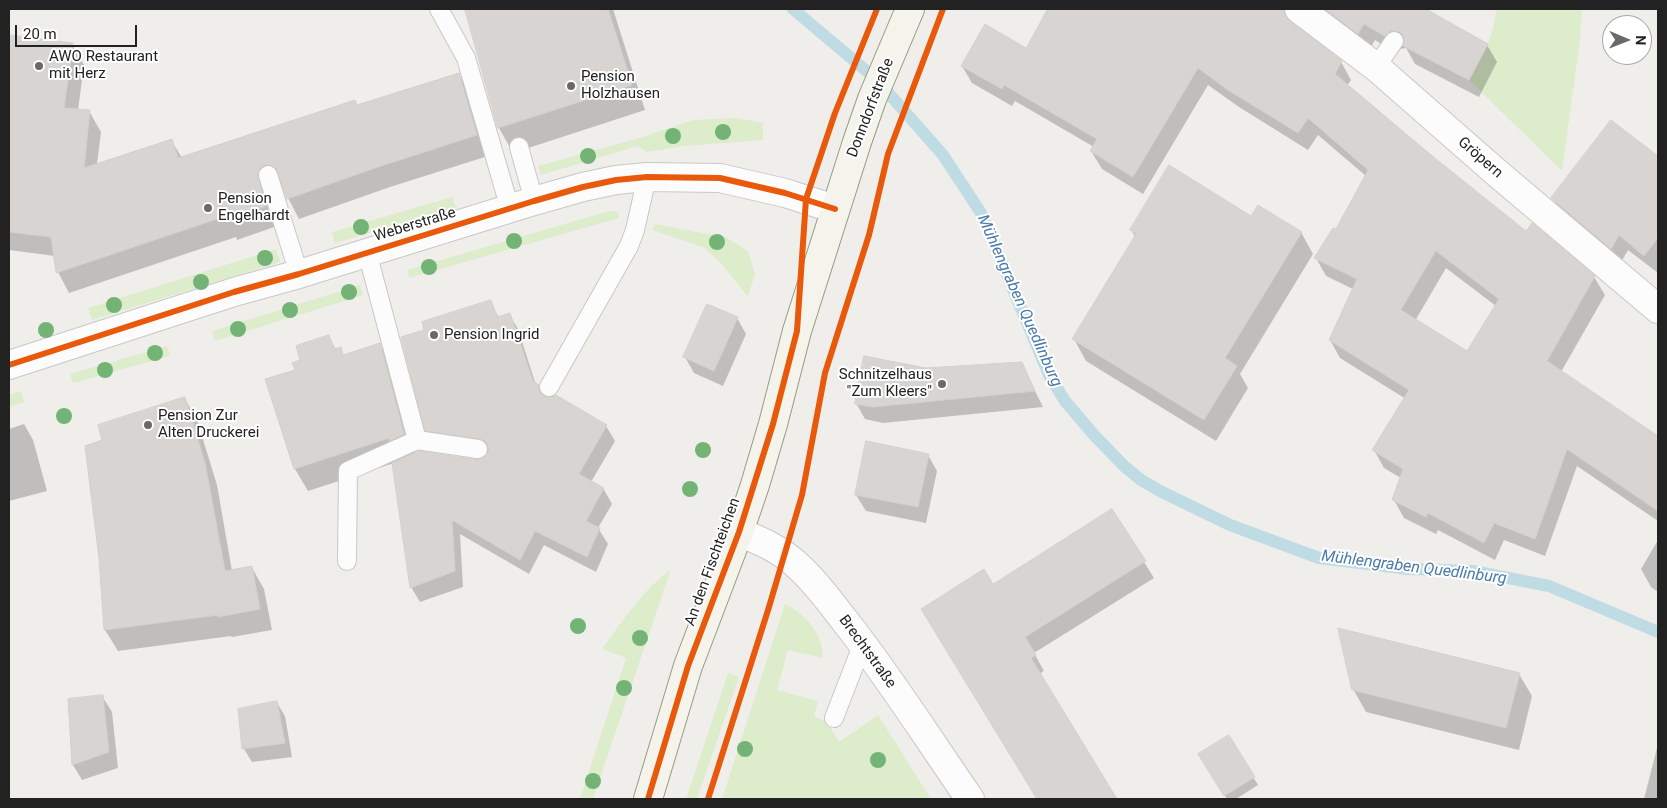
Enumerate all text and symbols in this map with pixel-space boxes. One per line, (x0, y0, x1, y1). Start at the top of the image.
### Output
scale bar (18, 15, 140, 47)
north arrow (1602, 15, 1652, 65)
text: 20 m (23, 25, 57, 43)
text: N (1633, 35, 1649, 45)
place label: AWO Restaurant mit Herz (49, 48, 158, 83)
street label: Donndorfstraße (844, 56, 898, 160)
marker: AWO Restaurant mit Herz (33, 60, 45, 72)
place label: Pension Holzhausen (581, 68, 660, 103)
marker: Pension Holzhausen (565, 80, 577, 92)
street label: Gröpern (1454, 134, 1506, 182)
place label: Pension Engelhardt (218, 190, 290, 225)
marker: Pension Engelhardt (202, 202, 214, 214)
street label: Weberstraße (372, 204, 458, 246)
water label: Mühlengraben Quedlinburg (972, 212, 1066, 390)
place label: Pension Ingrid (444, 326, 540, 344)
marker: Pension Ingrid (428, 329, 440, 341)
place label: Schnitzelhaus "Zum Kleers" (839, 366, 932, 401)
marker: Schnitzelhaus "Zum Kleers" (936, 378, 948, 390)
place label: Pension Zur Alten Druckerei (158, 407, 259, 442)
marker: Pension Zur Alten Druckerei (142, 419, 154, 431)
street label: An den Fischteichen (681, 496, 745, 628)
water label: Mühlengraben Quedlinburg (1320, 547, 1508, 589)
street label: Brechtstraße (835, 612, 899, 692)

